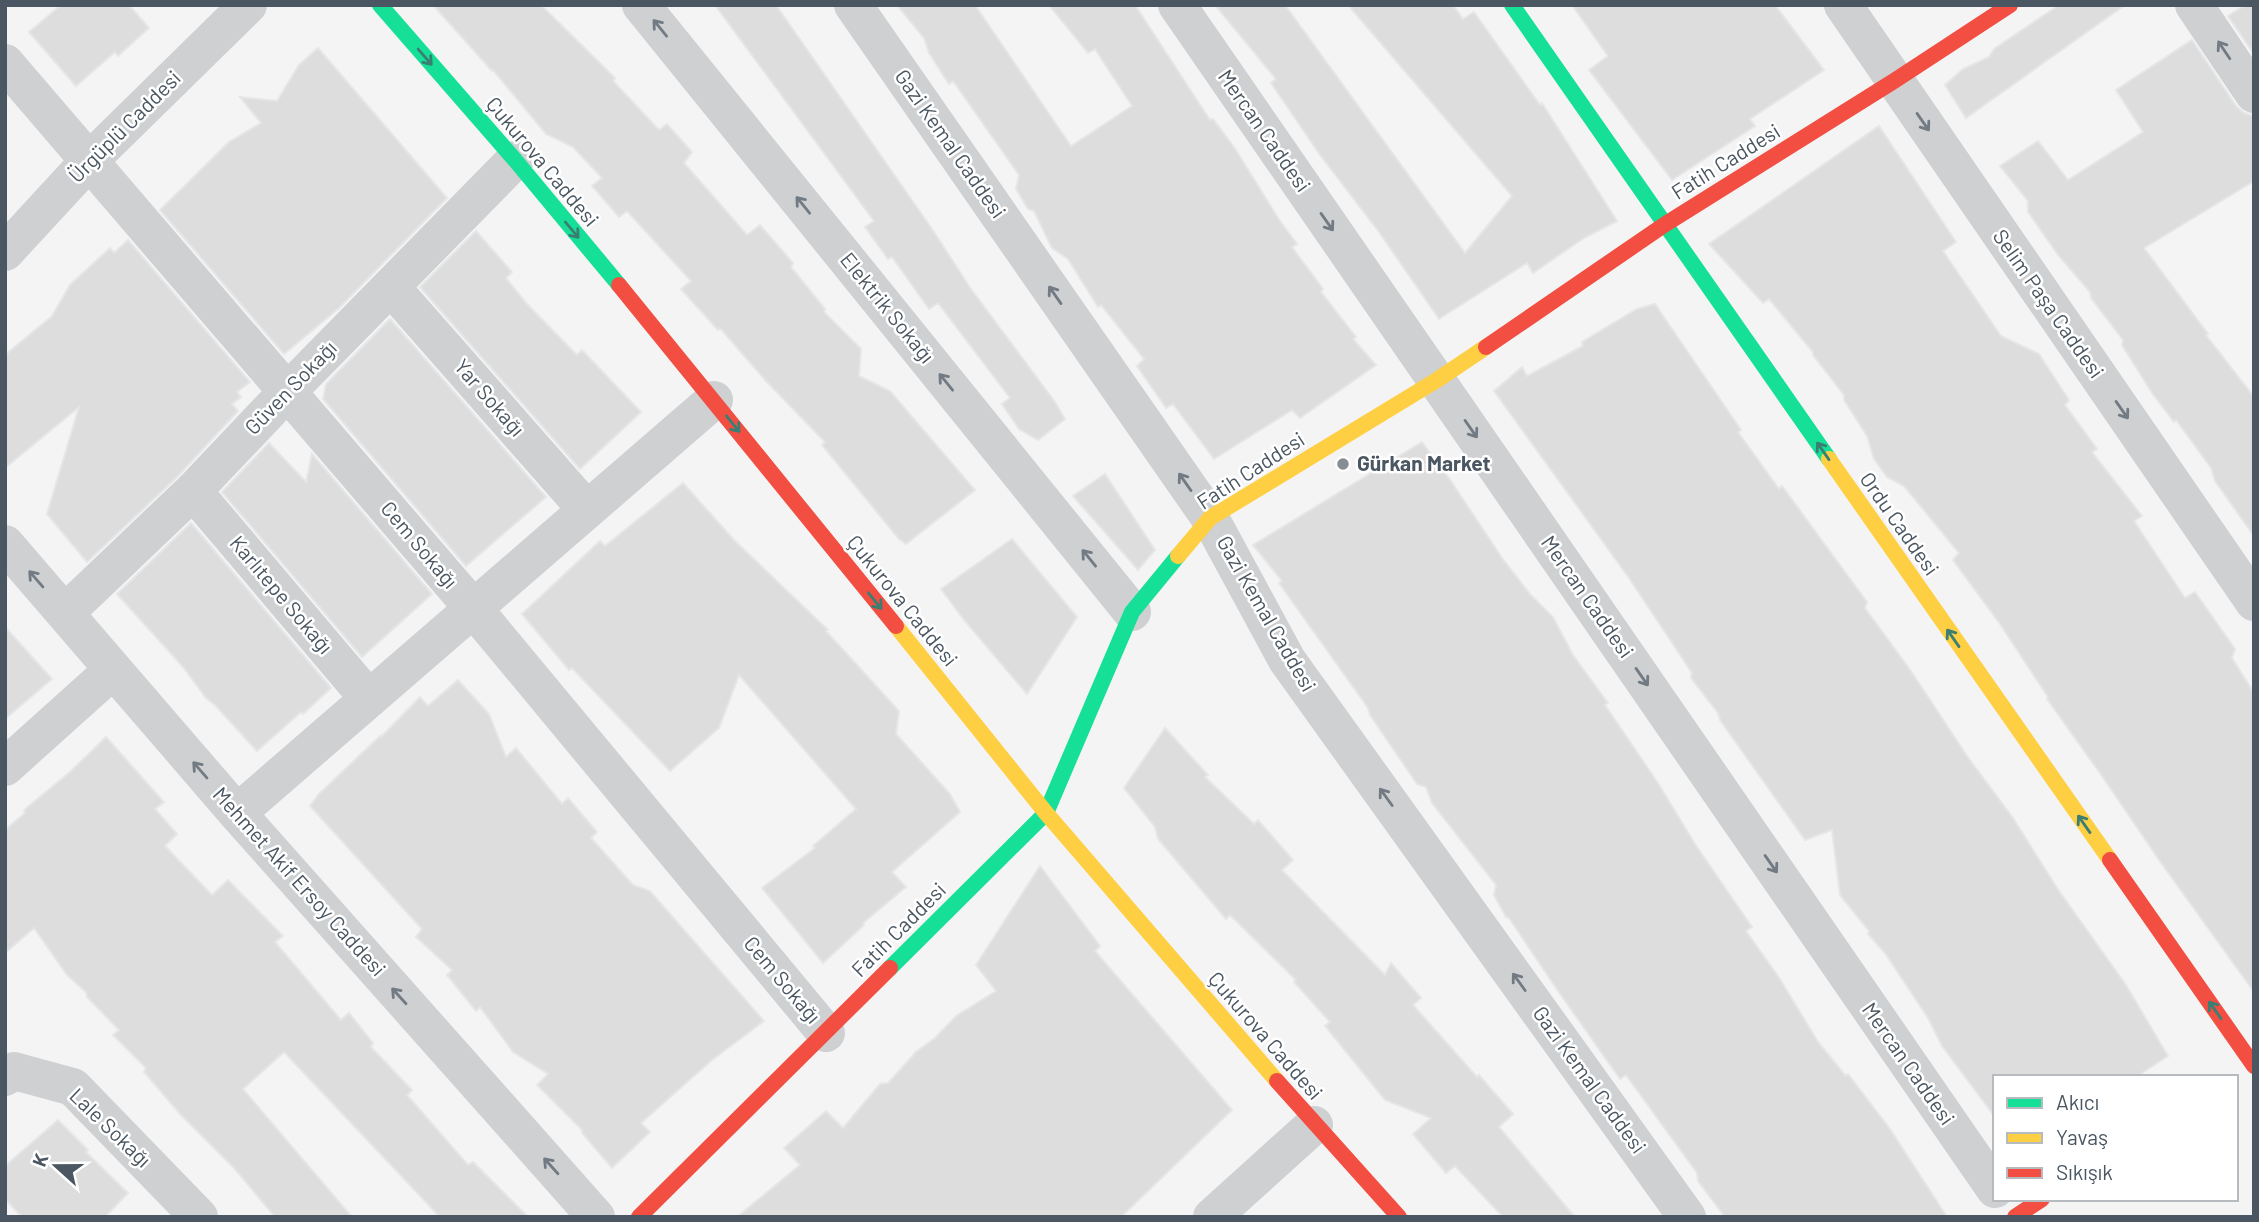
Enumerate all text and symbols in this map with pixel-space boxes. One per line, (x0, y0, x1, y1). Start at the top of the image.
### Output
one-way arrow (652, 19, 667, 37)
one-way arrow (2217, 41, 2231, 60)
one-way arrow (417, 47, 433, 65)
street label: Gazi Kemal Caddesi (891, 64, 1012, 222)
street label: Mercan Caddesi (1214, 64, 1317, 196)
street label: Ürgüplü Caddesi (63, 65, 185, 187)
street label: Çukurova Caddesi (482, 91, 605, 231)
one-way arrow (1916, 112, 1930, 131)
street label: Fatih Caddesi (1666, 117, 1784, 204)
one-way arrow (795, 196, 810, 214)
one-way arrow (1320, 212, 1334, 231)
one-way arrow (565, 220, 580, 238)
street label: Selim Paşa Caddesi (1988, 224, 2110, 382)
street label: Elektrik Sokağı (836, 247, 940, 367)
one-way arrow (1048, 286, 1062, 305)
street label: Güven Sokağı (239, 335, 341, 439)
street label: Yar Sokağı (450, 353, 530, 441)
one-way arrow (938, 373, 953, 391)
one-way arrow (2115, 400, 2129, 419)
one-way arrow (725, 414, 741, 432)
one-way arrow (1464, 419, 1478, 438)
street label: Fatih Caddesi (1192, 426, 1309, 514)
one-way arrow (1816, 442, 1830, 461)
place label: Gürkan Market (1357, 450, 1490, 475)
marker: Gürkan Market (1335, 456, 1351, 472)
street label: Ordu Caddesi (1856, 467, 1945, 580)
one-way arrow (1178, 473, 1192, 492)
street label: Cem Sokağı (377, 495, 464, 593)
street label: Çukurova Caddesi (843, 529, 964, 671)
street label: Karlıtepe Sokağı (226, 530, 339, 658)
street label: Mercan Caddesi (1537, 530, 1640, 662)
street label: Gazi Kemal Caddesi (1212, 531, 1322, 696)
one-way arrow (1081, 550, 1097, 568)
one-way arrow (28, 571, 44, 589)
one-way arrow (868, 592, 883, 610)
one-way arrow (1946, 629, 1960, 648)
one-way arrow (1635, 667, 1649, 686)
one-way arrow (192, 762, 208, 780)
street label: Mehmet Akif Ersoy Caddesi (209, 781, 392, 981)
one-way arrow (1379, 788, 1393, 807)
one-way arrow (2077, 815, 2091, 834)
one-way arrow (1764, 854, 1778, 874)
street label: Fatih Caddesi (846, 877, 950, 981)
street label: Cem Sokağı (740, 930, 827, 1028)
street label: Çukurova Caddesi (1204, 966, 1329, 1104)
one-way arrow (1512, 973, 1526, 992)
one-way arrow (391, 988, 408, 1005)
street label: Mercan Caddesi (1858, 997, 1961, 1129)
street label: Gazi Kemal Caddesi (1528, 1001, 1652, 1158)
one-way arrow (2208, 1001, 2222, 1020)
legend (1993, 1075, 2238, 1201)
street label: Lale Sokağı (65, 1082, 157, 1172)
text: Akıcı (2056, 1089, 2099, 1114)
text: Yavaş (2056, 1124, 2108, 1149)
north arrow (21, 1131, 91, 1201)
text: K (27, 1150, 53, 1169)
one-way arrow (543, 1157, 559, 1175)
text: Sıkışık (2056, 1159, 2113, 1184)

